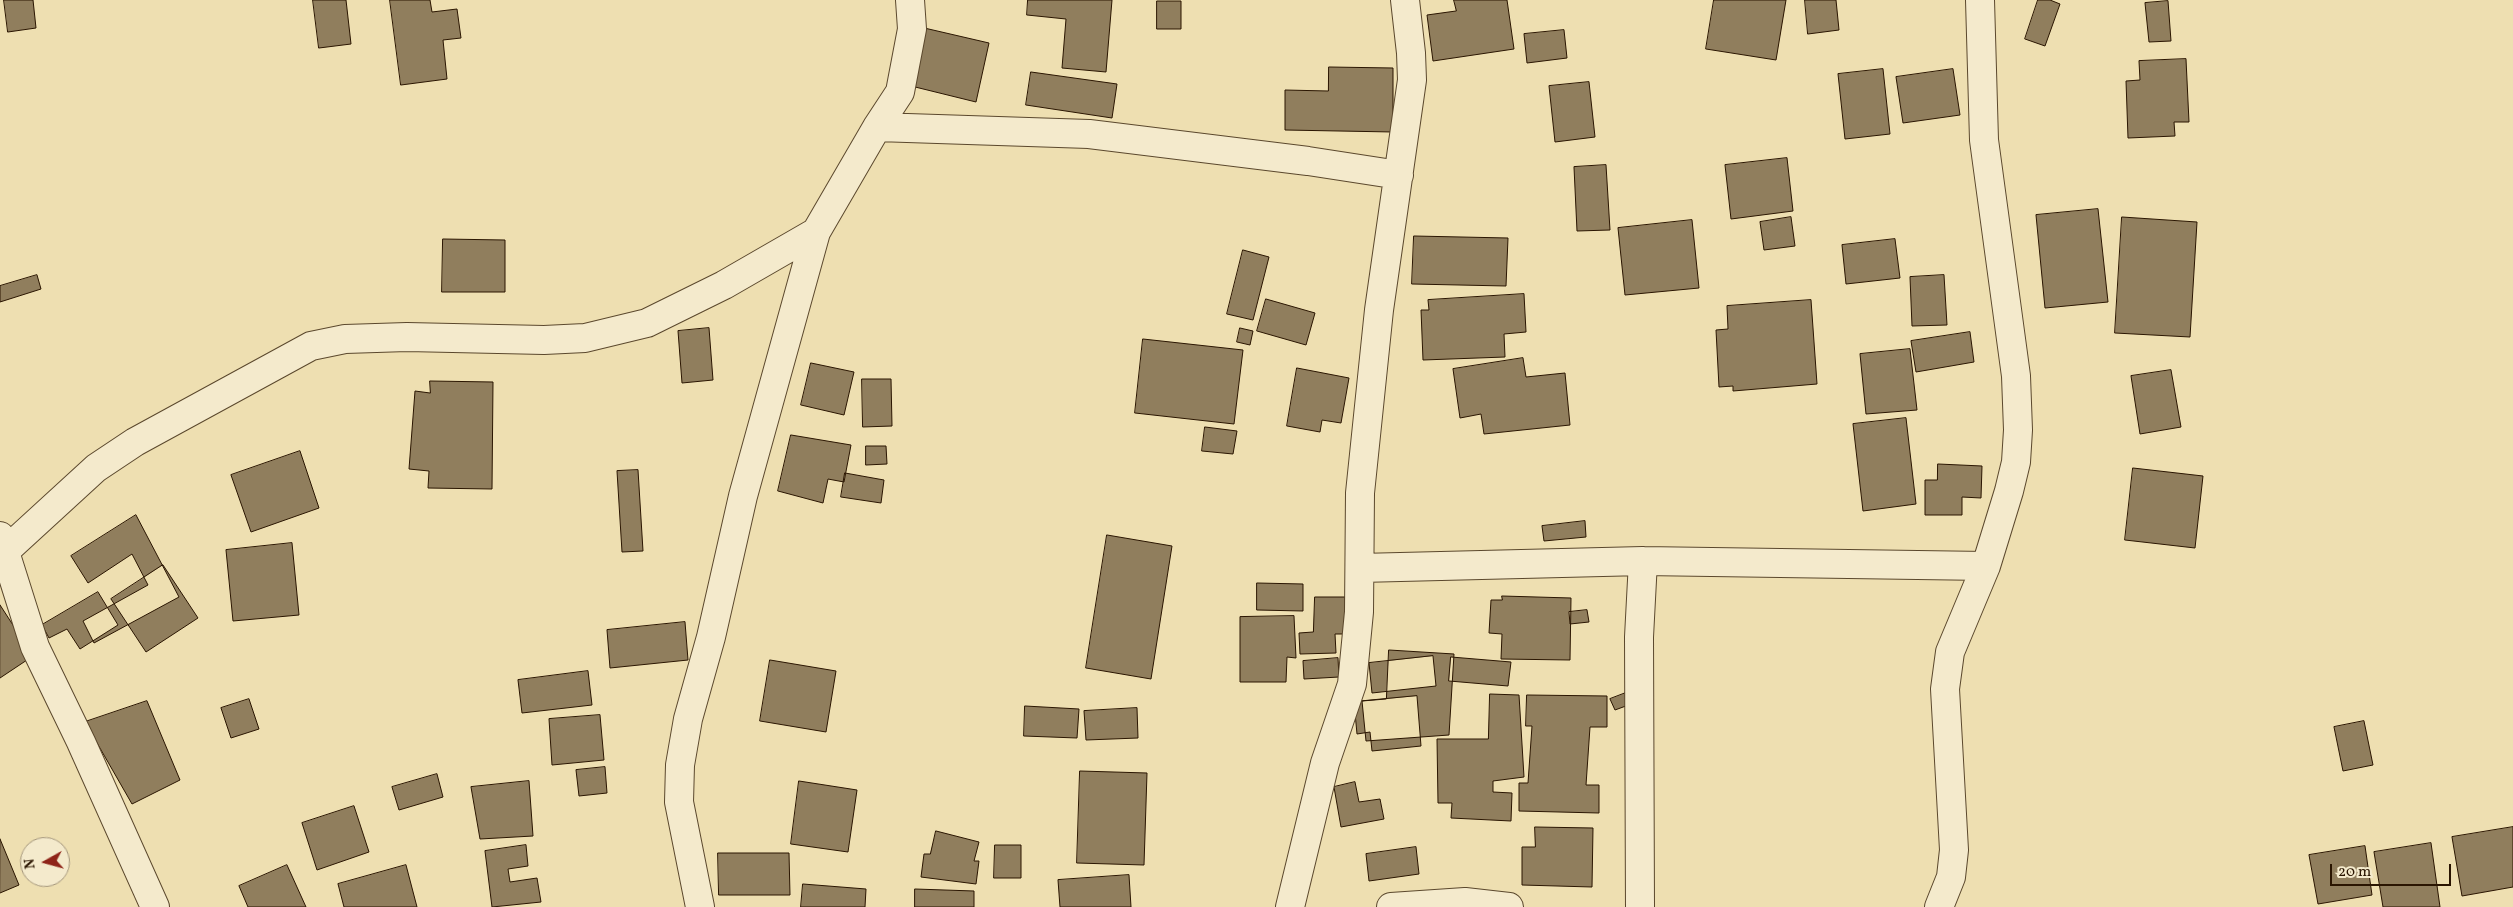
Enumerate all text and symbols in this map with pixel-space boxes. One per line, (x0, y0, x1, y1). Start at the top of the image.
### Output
north arrow (20, 837, 70, 887)
scale bar (2333, 854, 2454, 886)
text: N (21, 858, 41, 870)
text: 20 m (2338, 862, 2371, 883)

